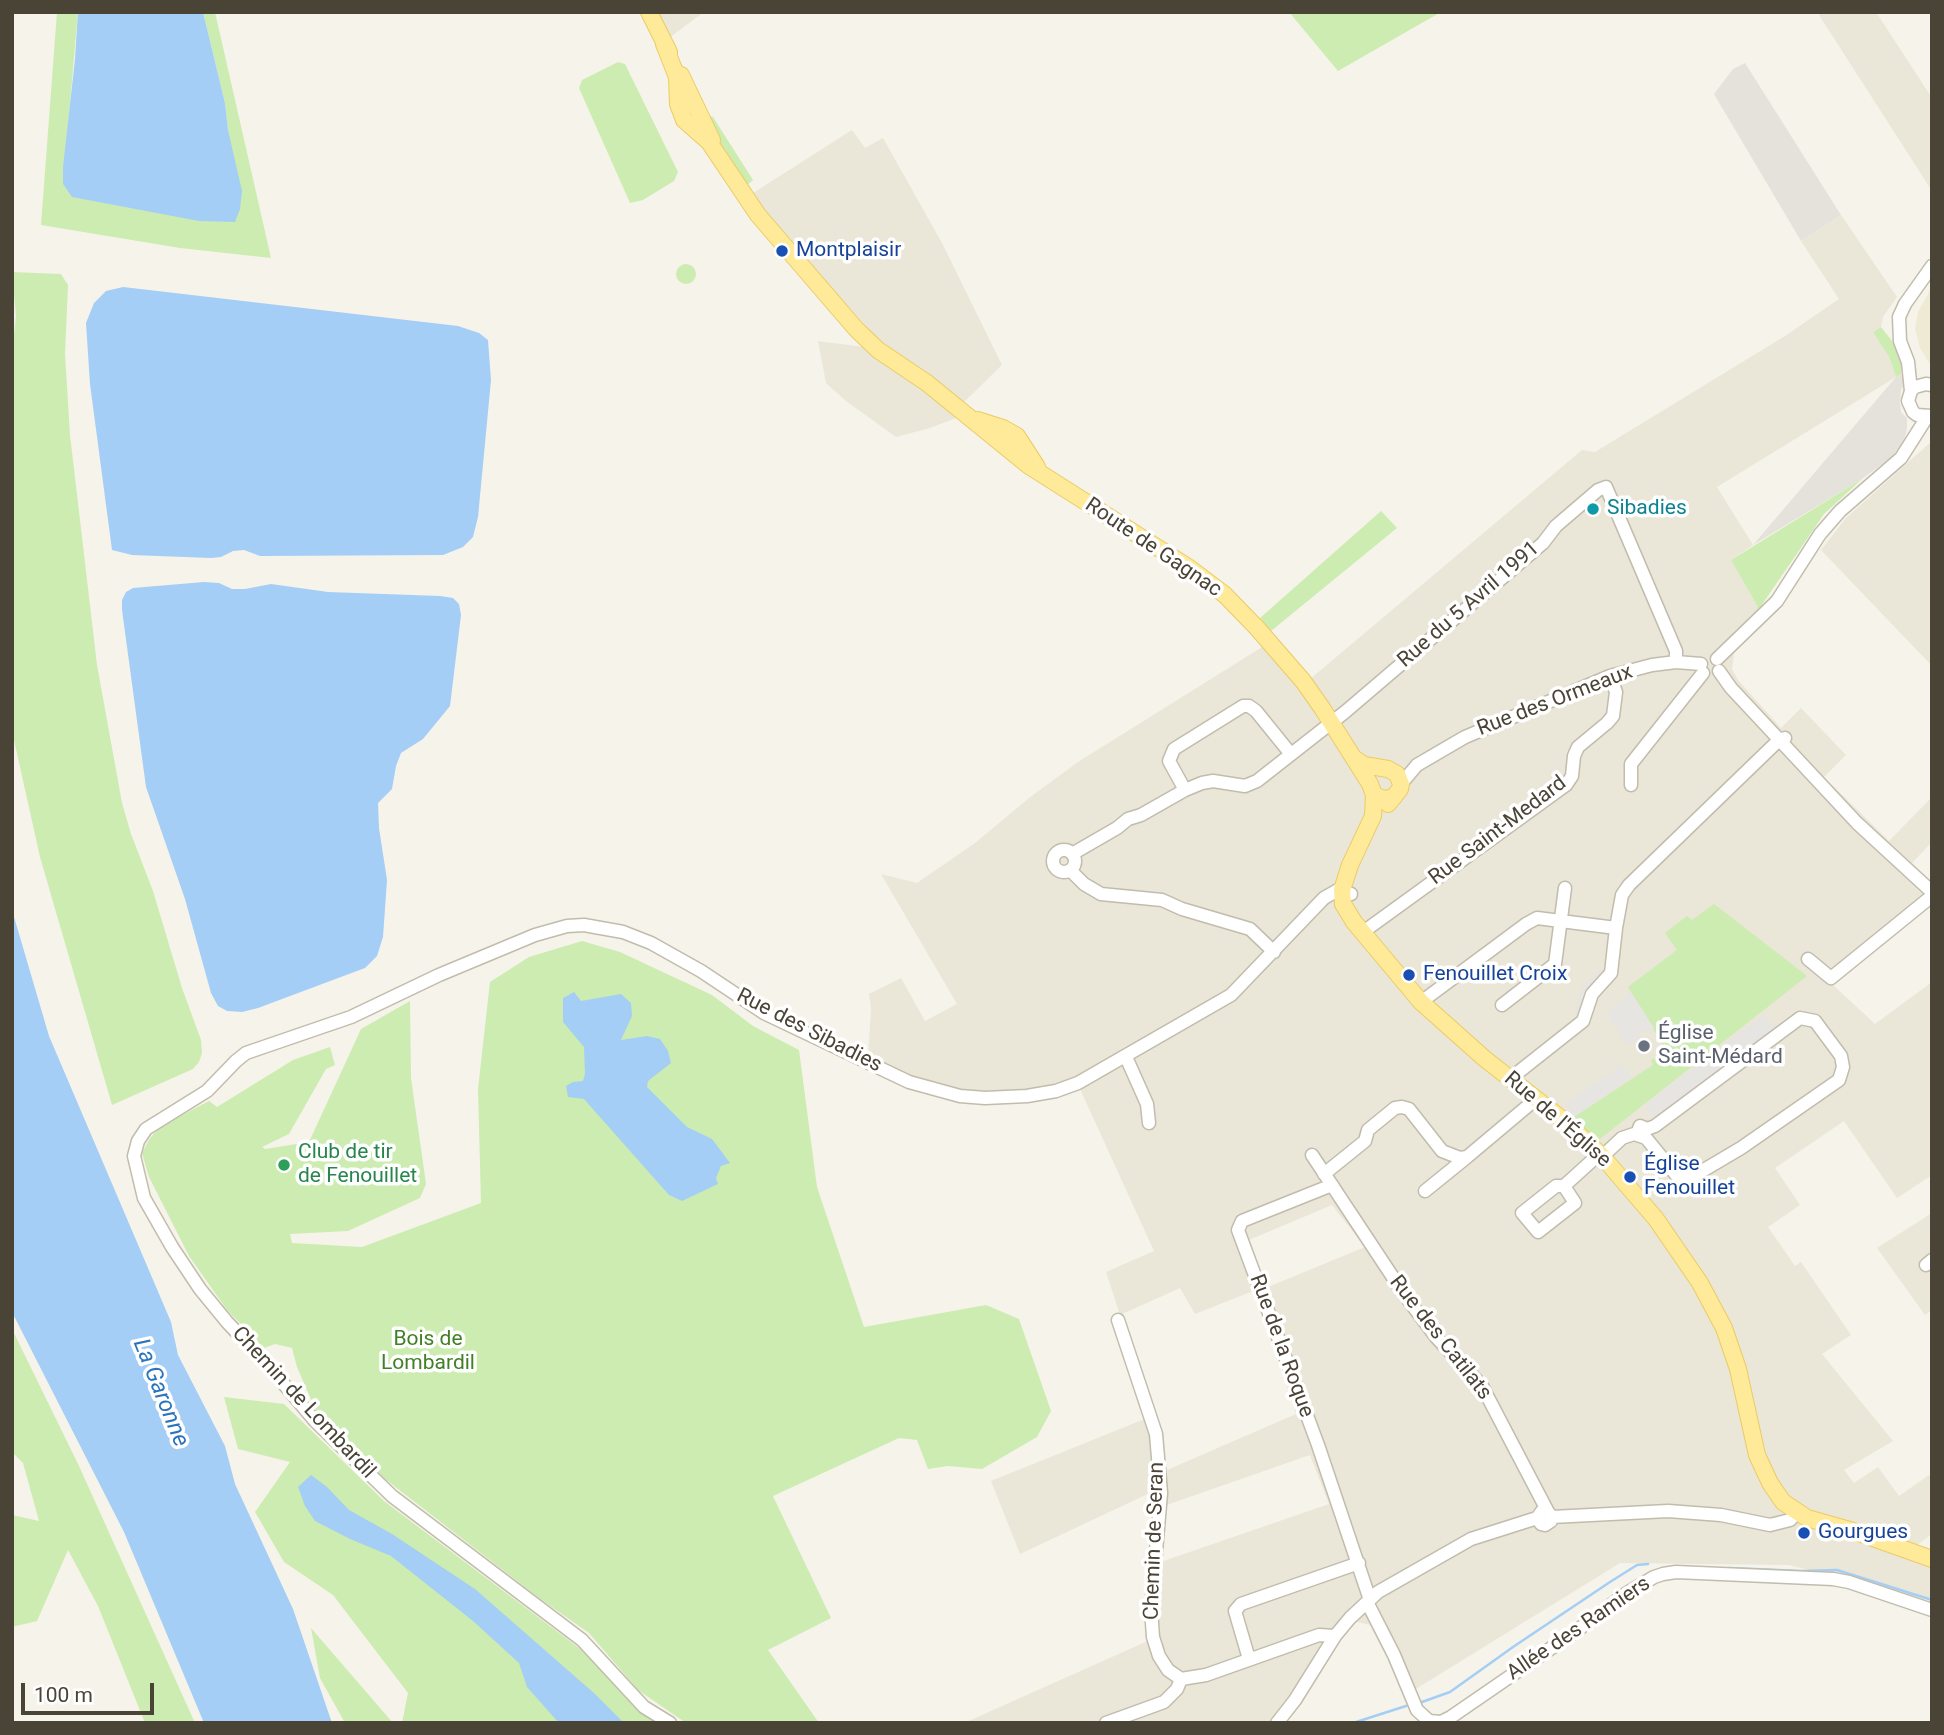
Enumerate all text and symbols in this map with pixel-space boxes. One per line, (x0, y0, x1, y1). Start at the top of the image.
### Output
place label: Montplaisir (796, 238, 901, 264)
marker: Montplaisir (774, 243, 790, 259)
street label: Route de Gagnac (1080, 493, 1226, 603)
place label: Sibadies (1607, 496, 1687, 522)
marker: Sibadies (1585, 501, 1601, 517)
street label: Rue du 5 Avril 1991 (1393, 537, 1545, 673)
street label: Rue des Ormeaux (1474, 660, 1636, 742)
street label: Rue Saint-Medard (1424, 771, 1572, 891)
place label: Fenouillet Croix (1423, 962, 1567, 988)
marker: Fenouillet Croix (1401, 967, 1417, 983)
street label: Rue des Sibadies (732, 984, 886, 1078)
place label: Église Saint-Médard (1658, 1021, 1783, 1071)
marker: Église Saint-Médard (1636, 1038, 1652, 1054)
street label: Rue de l'Église (1498, 1067, 1616, 1173)
place label: Club de tir de Fenouillet (298, 1140, 417, 1190)
place label: Église Fenouillet (1644, 1152, 1735, 1202)
marker: Club de tir de Fenouillet (276, 1157, 292, 1173)
marker: Église Fenouillet (1622, 1169, 1638, 1185)
street label: Rue de la Roque (1243, 1271, 1319, 1421)
street label: Rue des Catilats (1384, 1271, 1496, 1405)
street label: Chemin de Lombardil (226, 1322, 380, 1484)
park label: Bois de Lombardil (381, 1327, 475, 1377)
water label: La Garonne (126, 1335, 194, 1451)
street label: Chemin de Seran (1140, 1461, 1170, 1621)
place label: Gourgues (1818, 1520, 1908, 1546)
marker: Gourgues (1796, 1525, 1812, 1541)
street label: Allée des Ramiers (1503, 1572, 1655, 1686)
scale bar (24, 1668, 158, 1712)
text: 100 m (34, 1683, 93, 1707)

